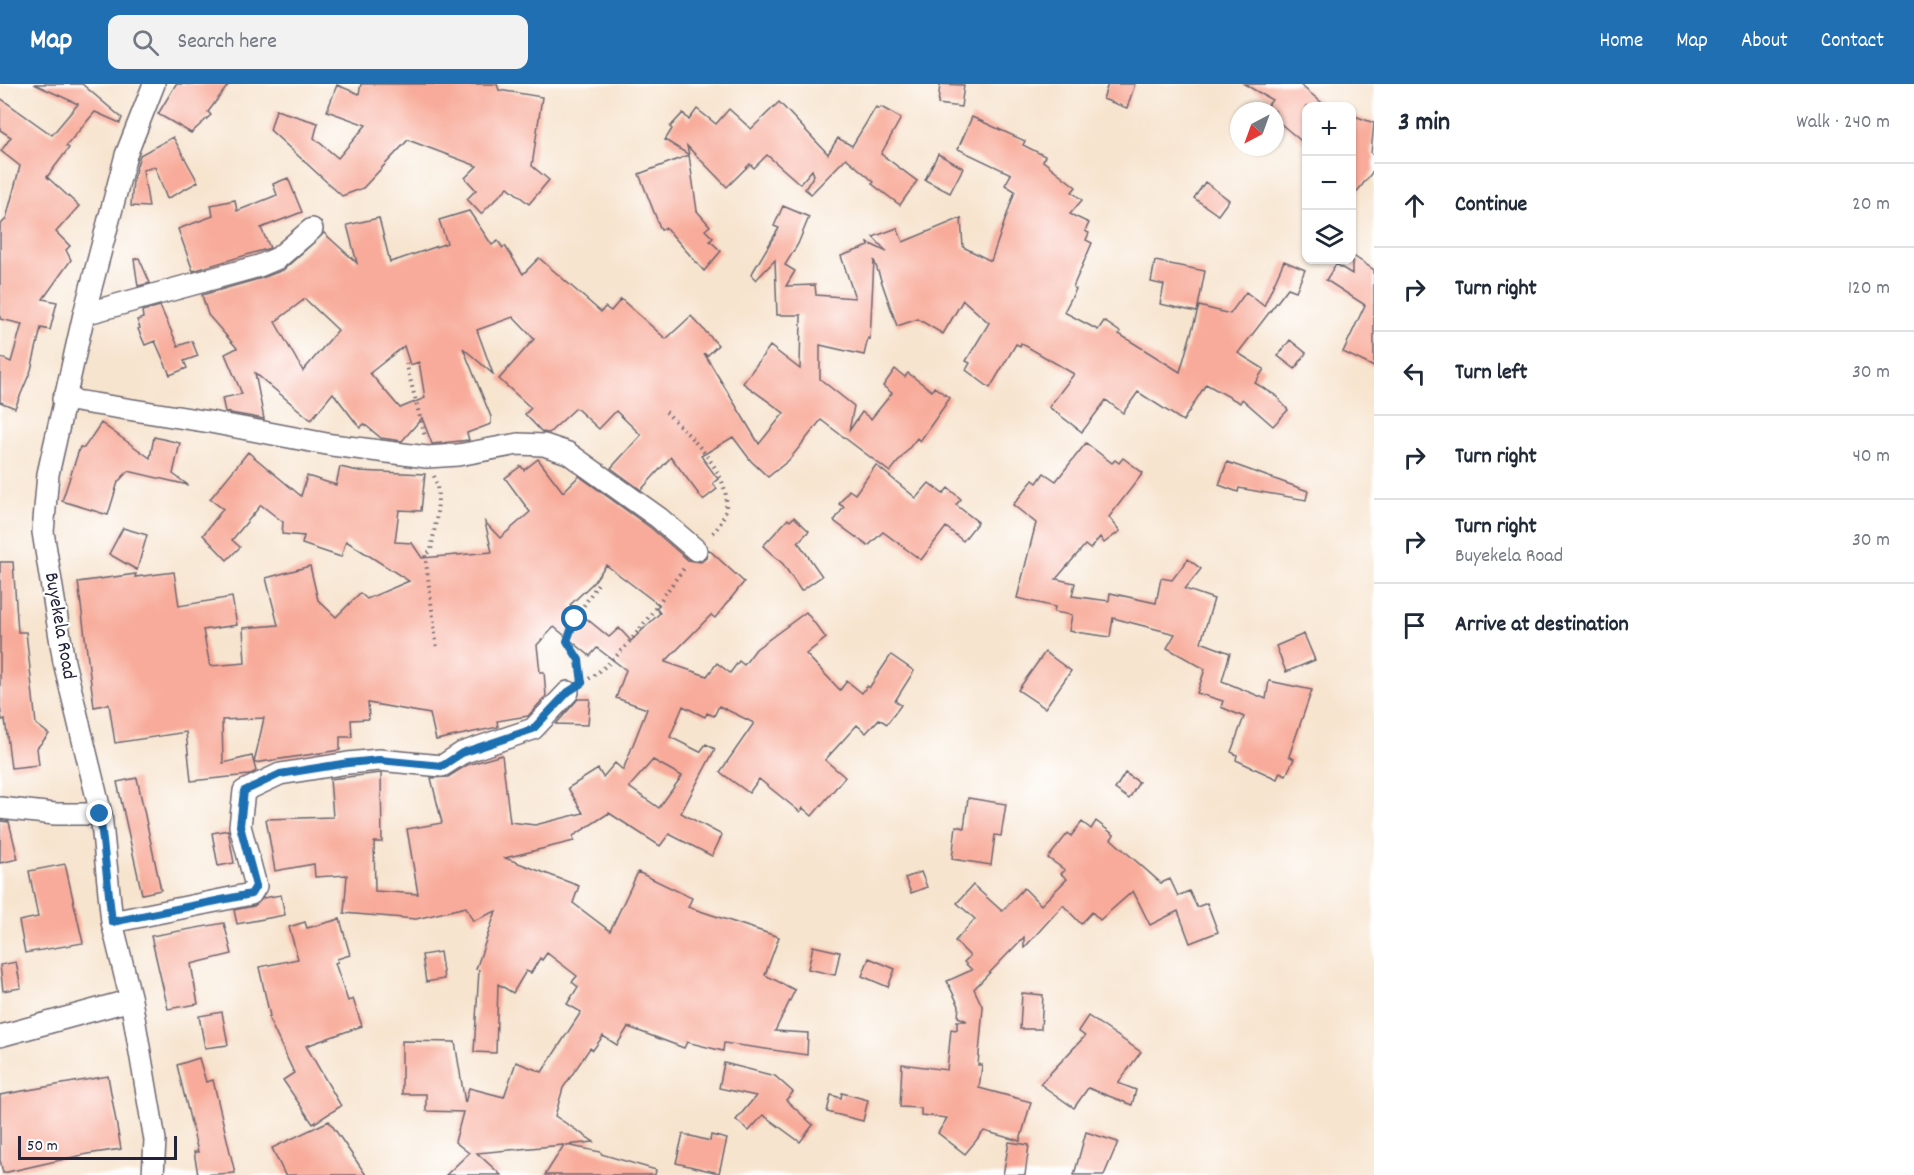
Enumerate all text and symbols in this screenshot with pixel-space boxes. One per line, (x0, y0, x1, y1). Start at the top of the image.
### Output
search box (108, 15, 528, 69)
text: Map (30, 22, 72, 62)
icon: search (129, 26, 162, 59)
text: Search here (177, 27, 277, 58)
text: Home (1599, 27, 1643, 57)
text: Map (1676, 27, 1708, 57)
text: About (1741, 27, 1788, 57)
text: Contact (1821, 27, 1884, 57)
north arrow (1230, 102, 1284, 156)
map controls (1302, 102, 1356, 264)
button: + (1302, 102, 1356, 156)
text: 3 min (1398, 105, 1450, 142)
text: Walk · 240 m (1796, 109, 1890, 137)
button: − (1302, 156, 1356, 210)
icon: ahead (1398, 189, 1431, 222)
text: Continue (1455, 190, 1527, 221)
text: 20 m (1852, 191, 1890, 219)
button: layers (1302, 210, 1356, 264)
icon: right (1398, 273, 1431, 306)
text: Turn right (1455, 274, 1537, 305)
text: 120 m (1848, 275, 1890, 303)
icon: left (1398, 357, 1431, 390)
text: Turn left (1455, 358, 1527, 389)
text: 30 m (1852, 359, 1890, 387)
icon: right (1398, 441, 1431, 474)
text: Turn right (1455, 442, 1537, 473)
text: 40 m (1852, 443, 1890, 471)
text: Turn right (1455, 512, 1537, 543)
icon: right (1398, 525, 1431, 558)
text: 30 m (1852, 527, 1890, 555)
text: Buyekela Road (1455, 543, 1563, 571)
street label: Buyekela Road (36, 570, 82, 682)
route start (561, 605, 587, 631)
icon: arrive (1398, 609, 1431, 642)
text: Arrive at destination (1455, 610, 1629, 641)
route end (86, 800, 112, 826)
scale bar (18, 1133, 177, 1160)
text: 50 m (27, 1135, 58, 1158)

